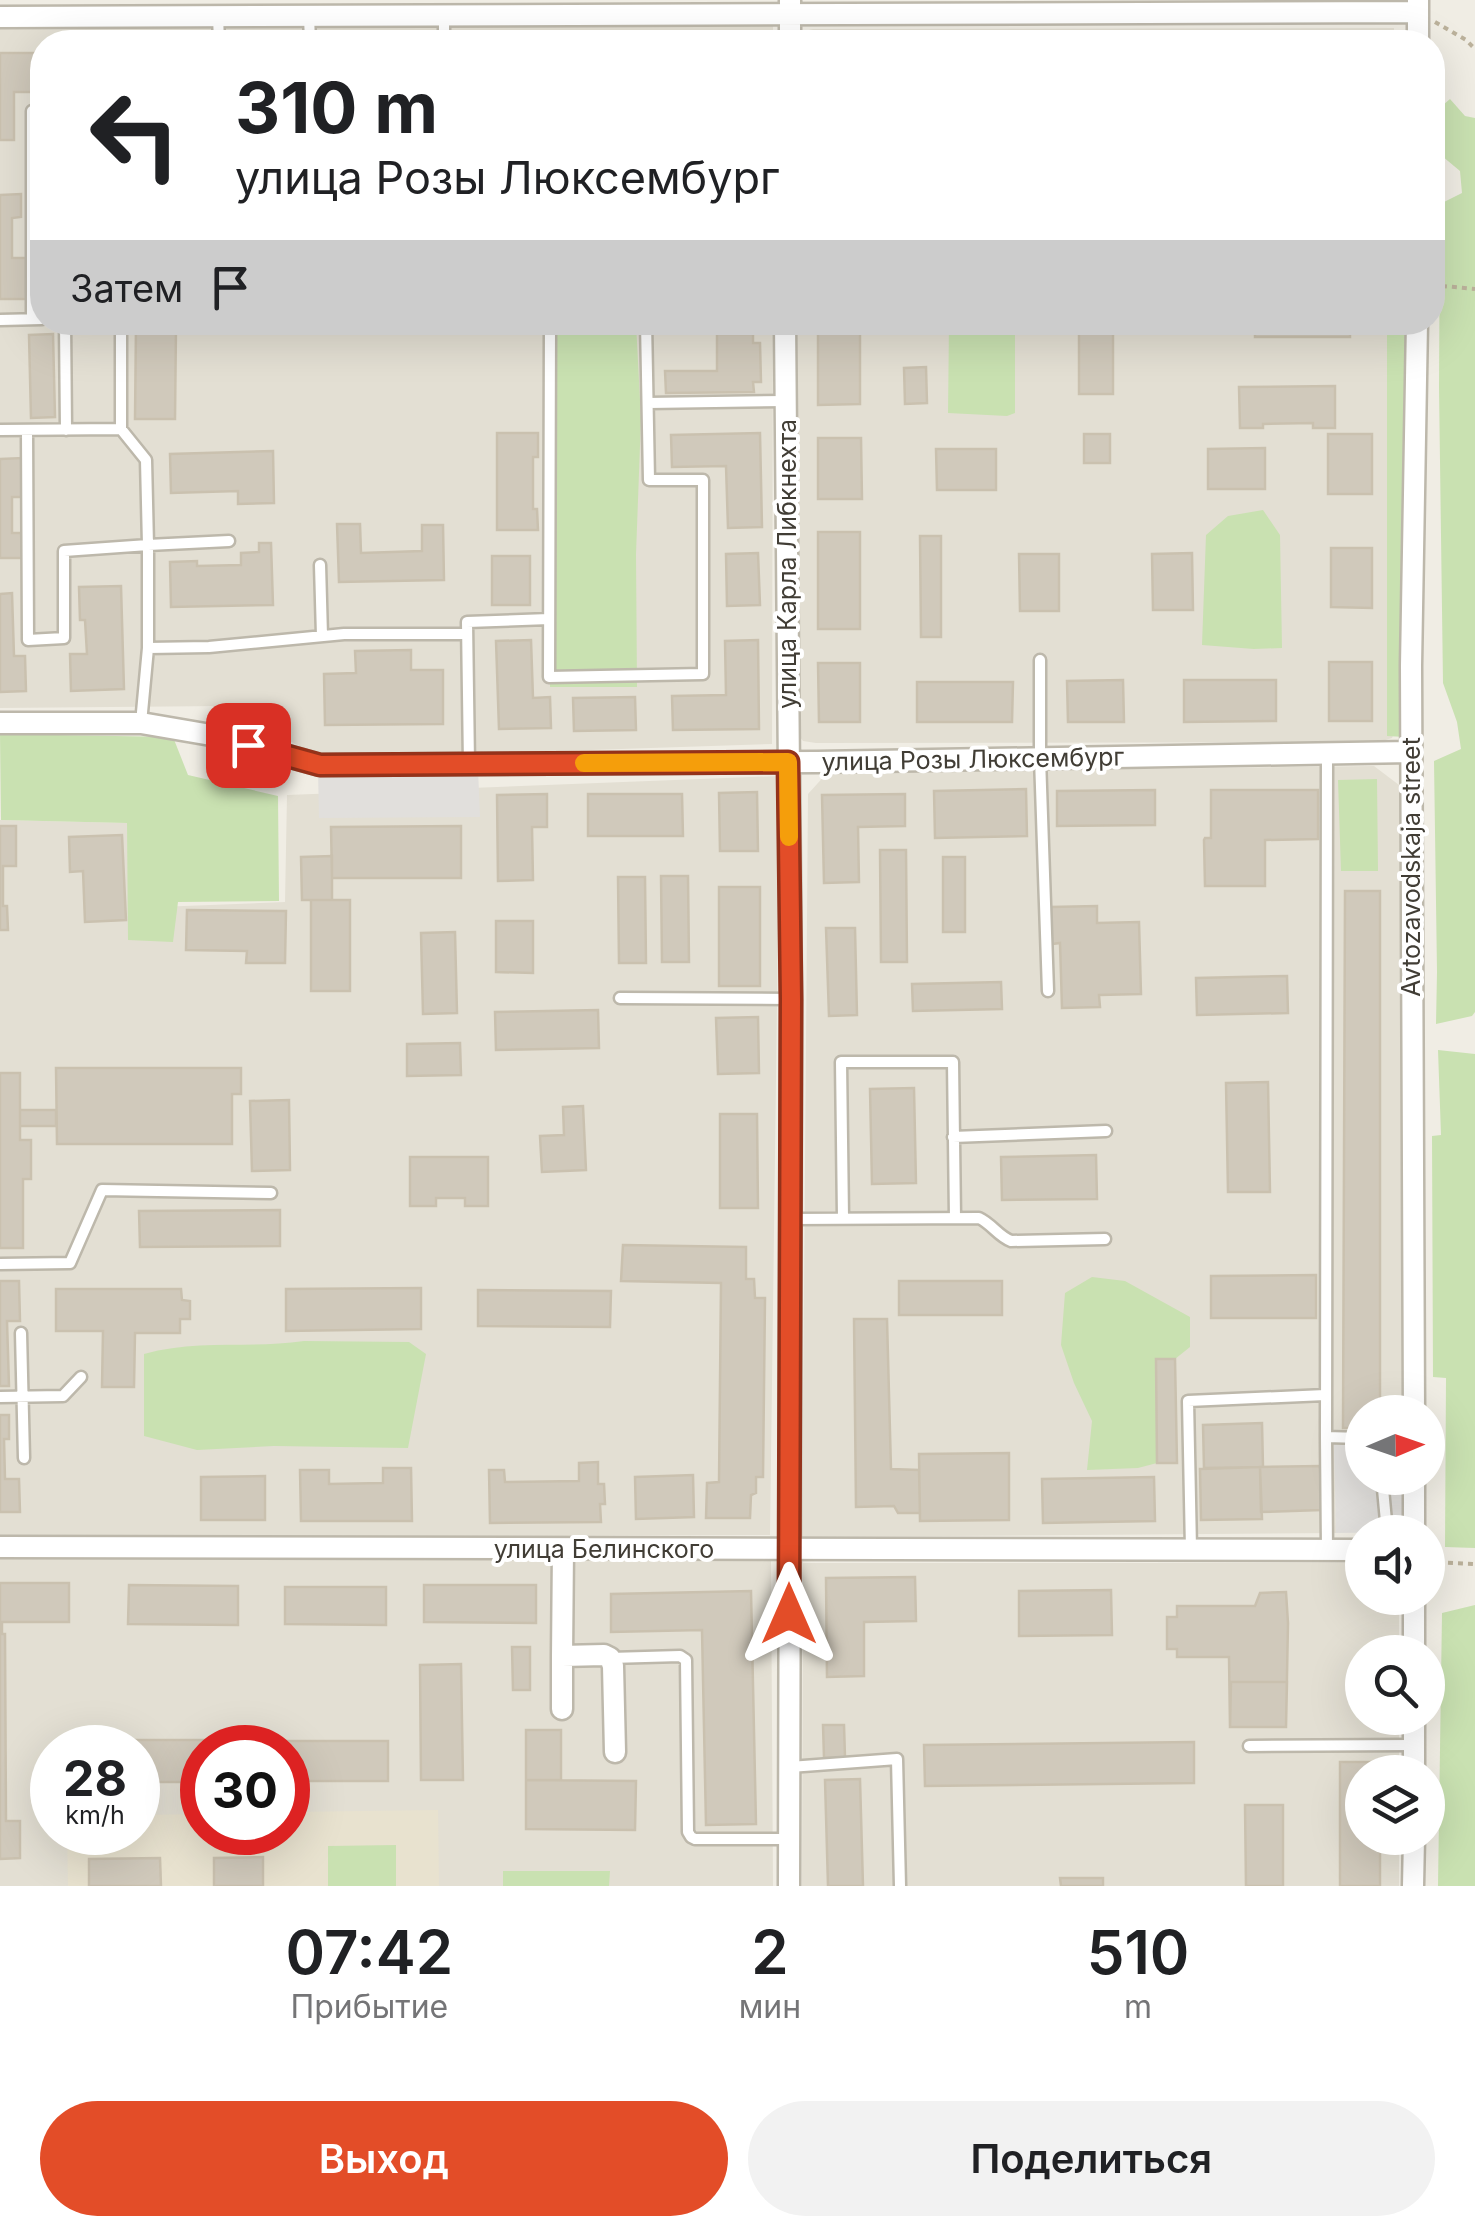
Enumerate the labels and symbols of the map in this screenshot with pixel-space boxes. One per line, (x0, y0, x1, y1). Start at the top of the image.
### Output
street label: улица Карла Либкнехта (772, 419, 802, 709)
pin (206, 703, 291, 788)
street label: Avtozavodskaja street (1396, 737, 1426, 997)
street label: улица Розы Люксембург (821, 741, 1125, 777)
north arrow (1345, 1395, 1445, 1495)
street label: улица Белинского (494, 1534, 714, 1564)
position arrow (737, 1562, 841, 1666)
speed limit sign: 30 (180, 1725, 310, 1855)

